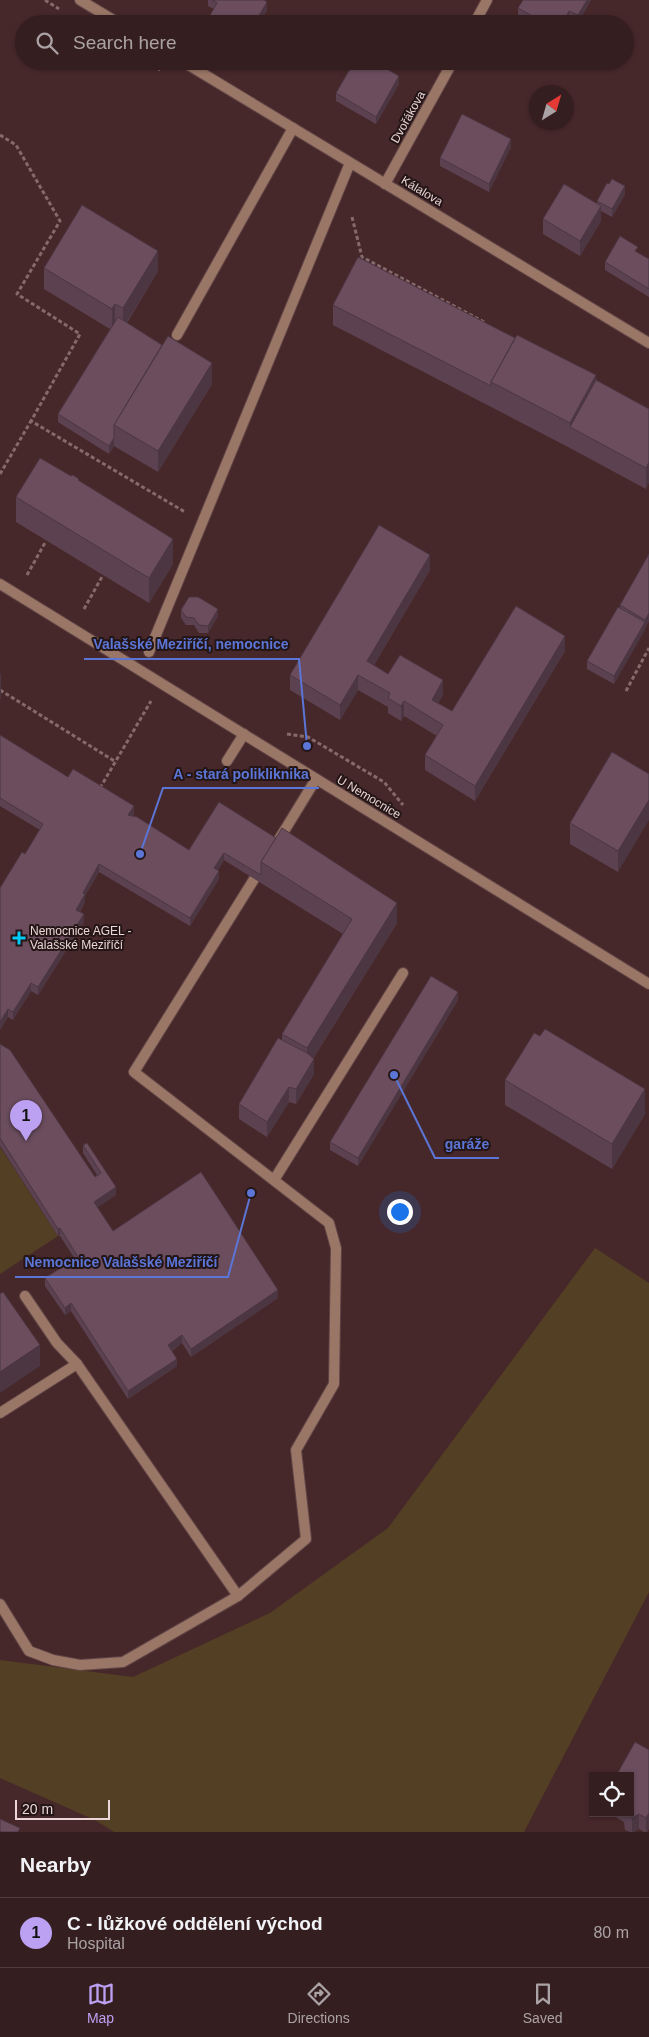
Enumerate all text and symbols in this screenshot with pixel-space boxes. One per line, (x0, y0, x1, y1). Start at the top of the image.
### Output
search box (15, 15, 634, 70)
icon: search (33, 29, 61, 57)
text: Search here (73, 32, 177, 53)
north arrow (529, 85, 574, 130)
street label: Dvořákova (388, 88, 428, 145)
street label: Kálalova (399, 173, 446, 209)
callout: Valašské Meziříčí, nemocnice (84, 630, 299, 659)
text: Valašské Meziříčí, nemocnice (93, 636, 289, 652)
callout: A - stará polikliknika (163, 759, 319, 788)
text: A - stará polikliknika (173, 766, 309, 782)
street label: U Nemocnice (335, 772, 404, 822)
place label: Nemocnice AGEL - Valašské Meziříčí (30, 924, 132, 952)
marker: Nemocnice AGEL - Valašské Meziříčí (12, 931, 26, 945)
pin: 1 (10, 1100, 42, 1141)
callout: garáže (435, 1129, 499, 1158)
text: garáže (445, 1136, 489, 1152)
your location (387, 1199, 413, 1225)
callout: Nemocnice Valašské Meziříčí (15, 1248, 228, 1277)
text: Nemocnice Valašské Meziříčí (25, 1254, 219, 1270)
map controls (589, 1772, 634, 1817)
button: locate (589, 1772, 634, 1817)
scale bar (15, 1797, 110, 1820)
text: 20 m (22, 1801, 53, 1817)
text: Nearby (20, 1853, 91, 1876)
text: C - lůžkové oddělení východ (67, 1913, 323, 1934)
text: 1 (32, 1924, 40, 1941)
text: 80 m (593, 1924, 629, 1941)
text: Hospital (67, 1935, 125, 1952)
tab: Map (87, 1980, 115, 2026)
tab: Directions (288, 1980, 350, 2026)
tab: Saved (523, 1980, 562, 2026)

